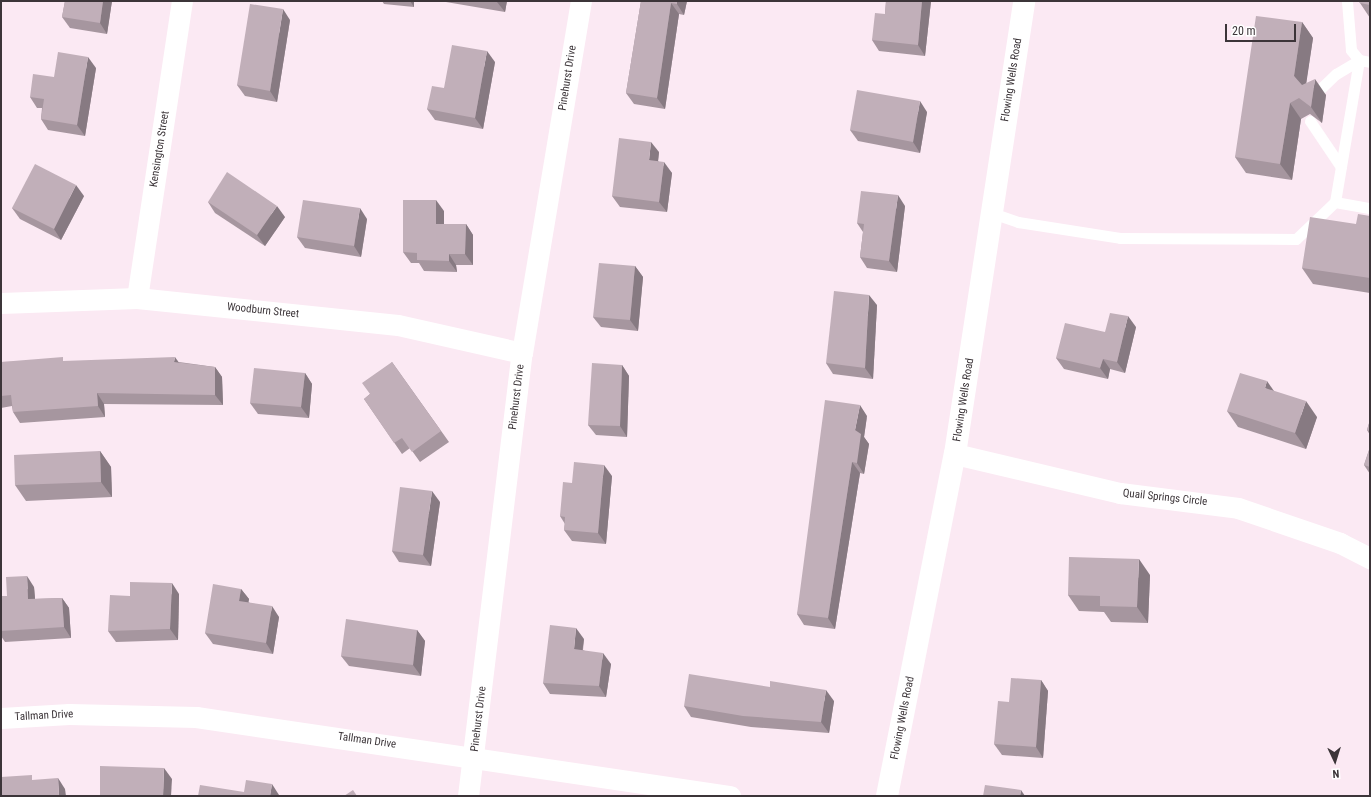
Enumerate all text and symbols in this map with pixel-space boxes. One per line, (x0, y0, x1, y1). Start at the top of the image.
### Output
scale bar (1227, 16, 1298, 42)
text: 20 m (1232, 24, 1256, 38)
street label: Flowing Wells Road (999, 37, 1025, 123)
street label: Pinehurst Drive (556, 44, 580, 112)
street label: Kensington Street (147, 110, 173, 188)
street label: Woodburn Street (226, 301, 300, 321)
street label: Flowing Wells Road (951, 357, 977, 443)
street label: Pinehurst Drive (506, 364, 528, 430)
street label: Quail Springs Circle (1122, 487, 1208, 509)
street label: Flowing Wells Road (888, 675, 918, 761)
street label: Pinehurst Drive (468, 686, 490, 752)
street label: Tallman Drive (14, 708, 74, 724)
street label: Tallman Drive (337, 730, 397, 752)
north arrow (1315, 741, 1355, 781)
text: N (1332, 767, 1340, 780)

